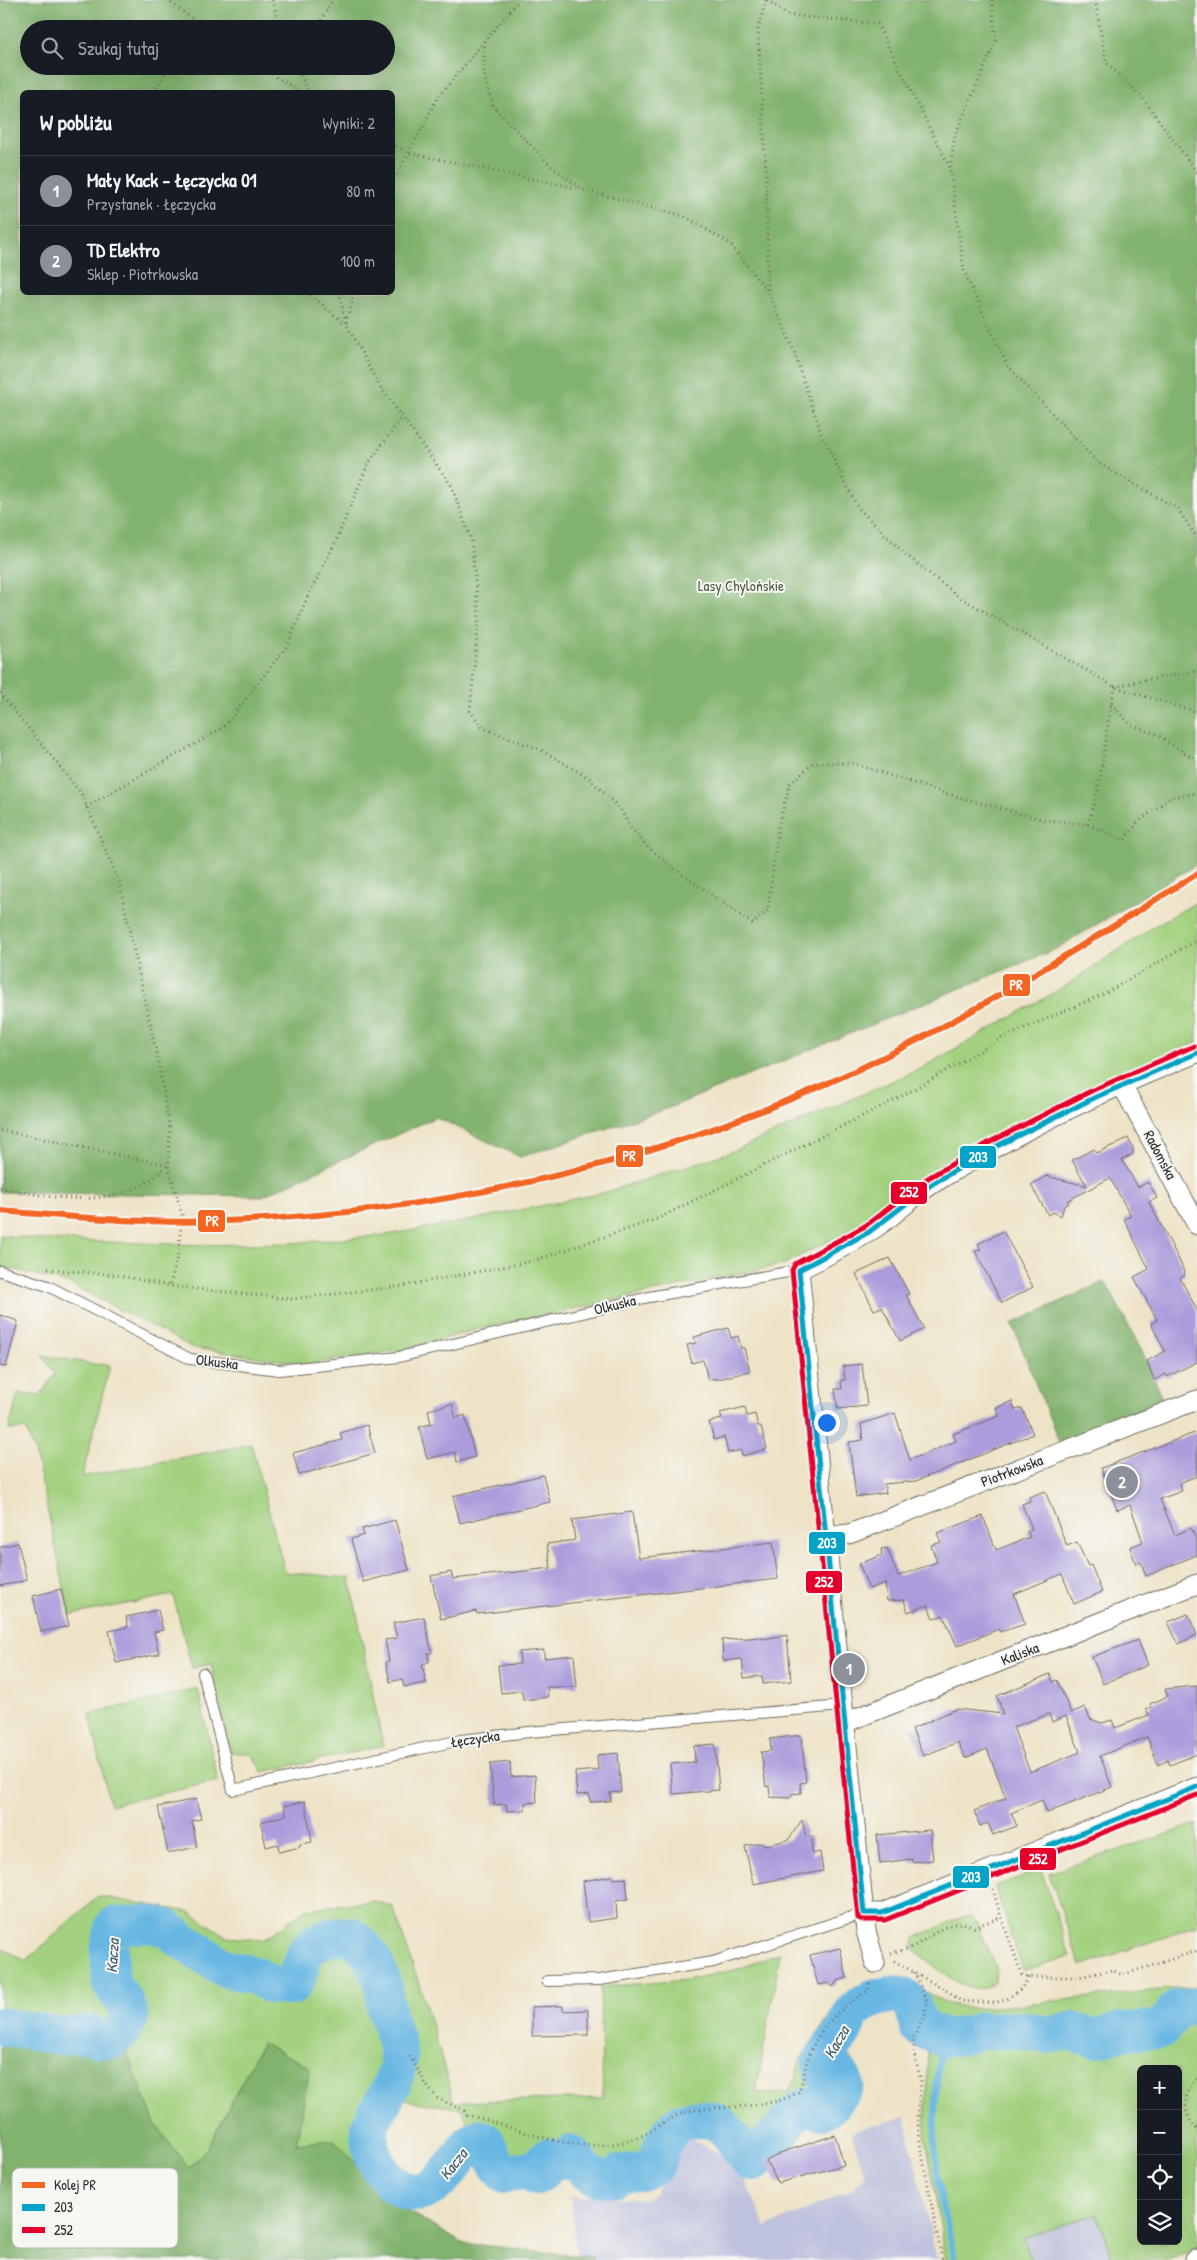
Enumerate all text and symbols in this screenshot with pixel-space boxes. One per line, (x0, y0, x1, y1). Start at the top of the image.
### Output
search box (20, 20, 395, 75)
icon: search (38, 34, 66, 62)
text: Szukaj tutaj (78, 35, 159, 61)
text: W pobliżu (40, 108, 112, 137)
text: Wyniki: 2 (322, 112, 375, 134)
text: Mały Kack - Łęczycka 01 (87, 167, 257, 193)
text: 1 (53, 180, 59, 202)
text: 80 m (346, 180, 375, 202)
text: Przystanek · Łęczycka (87, 193, 216, 215)
text: TD Elektro (87, 237, 160, 263)
text: 2 (52, 250, 60, 272)
text: 100 m (340, 250, 375, 272)
text: Sklep · Piotrkowska (87, 263, 198, 285)
park label: Lasy Chylońskie (698, 575, 784, 596)
line badge: PR (1002, 973, 1031, 997)
text: PR (1009, 975, 1023, 994)
street label: Radomska (1139, 1127, 1182, 1183)
line badge: PR (615, 1144, 644, 1168)
line badge: 203 (959, 1145, 997, 1169)
text: PR (622, 1146, 636, 1165)
text: 203 (968, 1147, 988, 1166)
line badge: 252 (890, 1181, 928, 1205)
text: 252 (899, 1182, 919, 1201)
line badge: PR (197, 1209, 226, 1233)
text: PR (205, 1211, 219, 1230)
street label: Olkuska (592, 1289, 638, 1320)
street label: Olkuska (195, 1348, 240, 1375)
your location (814, 1410, 840, 1436)
street label: Piotrkowska (978, 1449, 1046, 1492)
pin: 2 (1106, 1463, 1138, 1501)
line badge: 203 (808, 1531, 846, 1555)
text: 203 (817, 1533, 837, 1552)
line badge: 252 (805, 1570, 843, 1594)
text: 252 (814, 1572, 834, 1591)
street label: Kaliska (998, 1637, 1042, 1670)
pin: 1 (833, 1650, 865, 1688)
street label: Łęczycka (449, 1725, 501, 1752)
line badge: 252 (1019, 1847, 1057, 1871)
text: 252 (1028, 1849, 1048, 1868)
line badge: 203 (952, 1865, 990, 1889)
text: 203 (961, 1867, 981, 1886)
water label: Kacza (100, 1937, 124, 1974)
water label: Kacza (818, 2020, 855, 2062)
map controls (1137, 2065, 1182, 2245)
button: + (1137, 2065, 1182, 2110)
button: − (1137, 2110, 1182, 2155)
water label: Kacza (434, 2142, 473, 2184)
button: locate (1137, 2155, 1182, 2200)
legend (12, 2168, 178, 2248)
text: Kolej PR (54, 2175, 96, 2195)
text: 203 (54, 2197, 73, 2216)
button: layers (1137, 2200, 1182, 2245)
text: 252 (54, 2220, 73, 2239)

